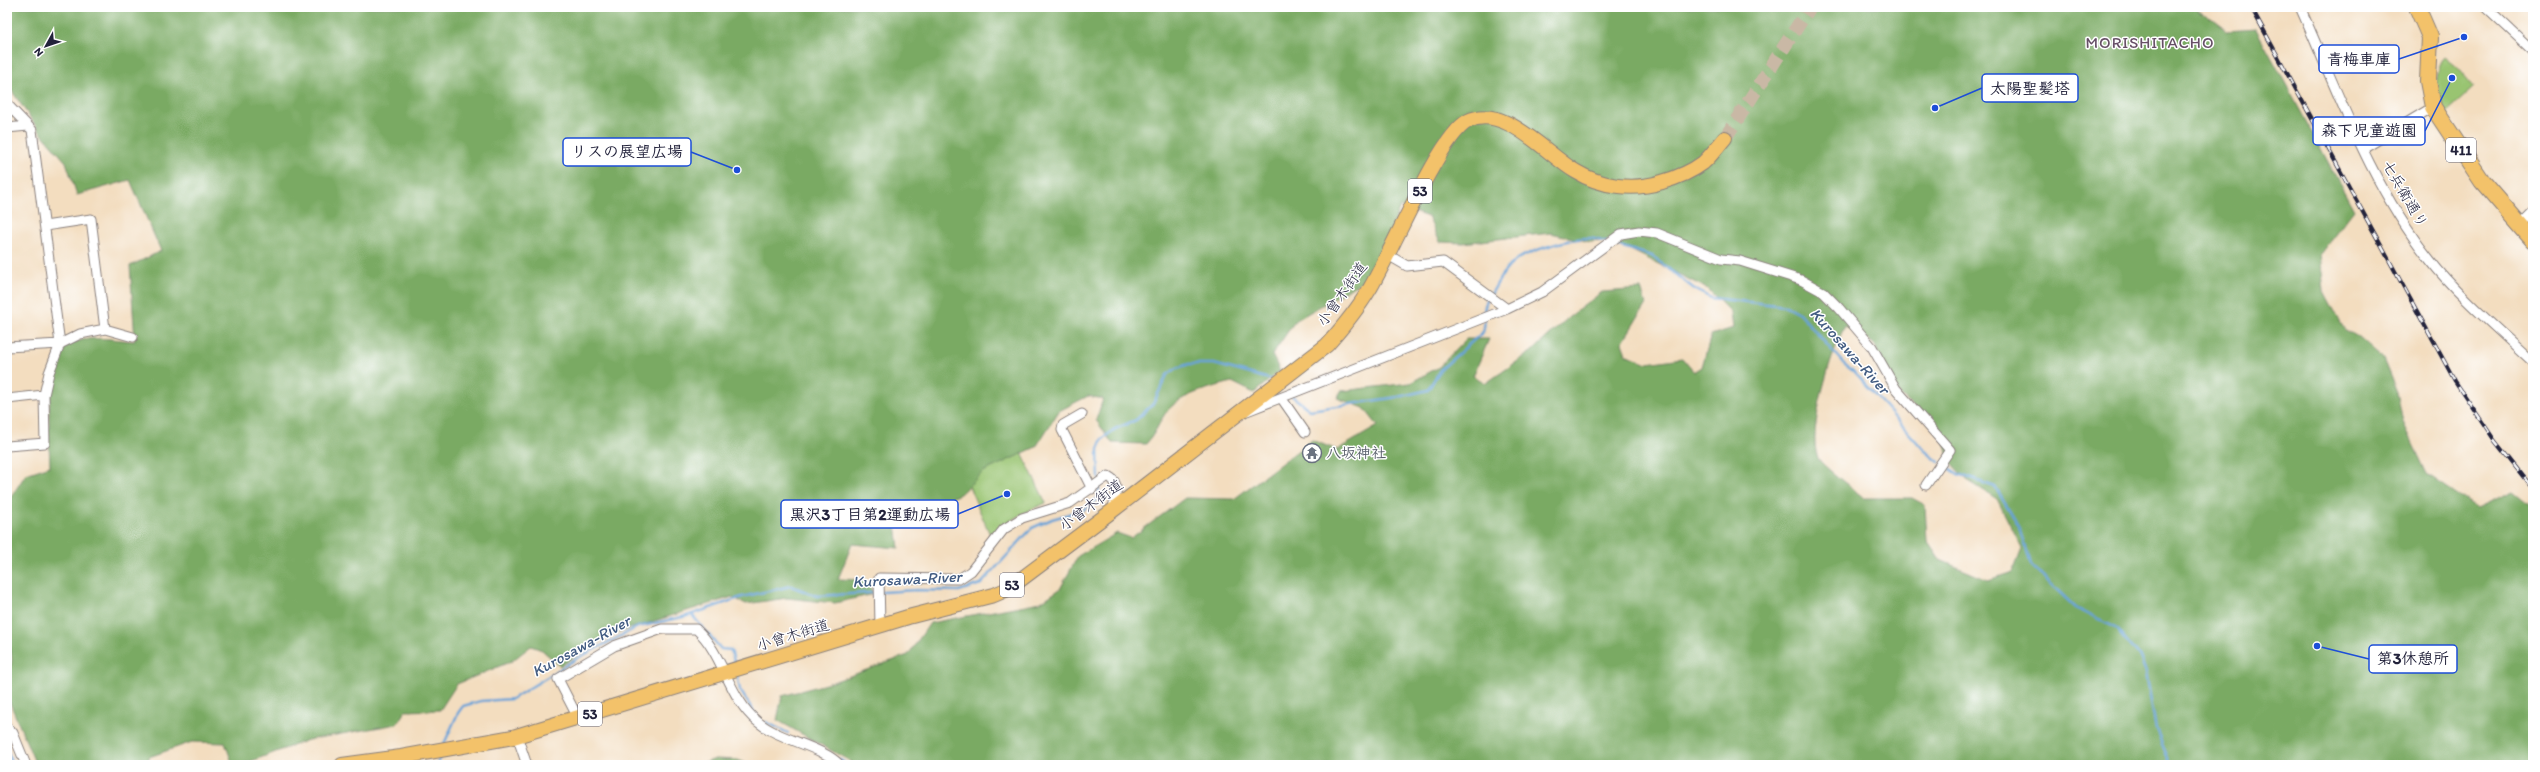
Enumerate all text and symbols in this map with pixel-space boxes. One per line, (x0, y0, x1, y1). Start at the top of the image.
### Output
north arrow (26, 26, 66, 66)
district label: MORISHITACHO (2085, 33, 2215, 52)
text: N (31, 45, 46, 59)
callout: 青梅車庫 (2319, 45, 2399, 73)
text: 青梅車庫 (2327, 50, 2391, 69)
callout: 太陽聖髪塔 (1982, 74, 2078, 102)
text: 太陽聖髪塔 (1990, 79, 2070, 98)
callout: 森下児童遊園 (2313, 117, 2425, 145)
text: 森下児童遊園 (2321, 121, 2417, 140)
callout: リスの展望広場 (563, 138, 691, 166)
road number: 411 (2446, 138, 2476, 162)
text: リスの展望広場 (571, 142, 683, 161)
street label: 七兵衛通り (2378, 157, 2432, 231)
road number: 53 (1408, 179, 1432, 203)
street label: 小曾木街道 (1313, 258, 1371, 330)
water label: Kurosawa-River (1806, 304, 1895, 399)
temple icon: 八坂神社 (1301, 442, 1323, 464)
place label: 八坂神社 (1326, 444, 1386, 462)
street label: 小曾木街道 (1056, 475, 1126, 535)
callout: 黒沢3丁目第2運動広場 (781, 500, 958, 528)
text: 黒沢3丁目第2運動広場 (789, 505, 951, 524)
water label: Kurosawa-River (852, 567, 964, 591)
road number: 53 (1000, 573, 1024, 597)
water label: Kurosawa-River (529, 610, 635, 681)
street label: 小曾木街道 (754, 615, 832, 655)
callout: 第3休憩所 (2369, 645, 2457, 673)
text: 第3休憩所 (2377, 649, 2449, 668)
road number: 53 (578, 702, 602, 726)

